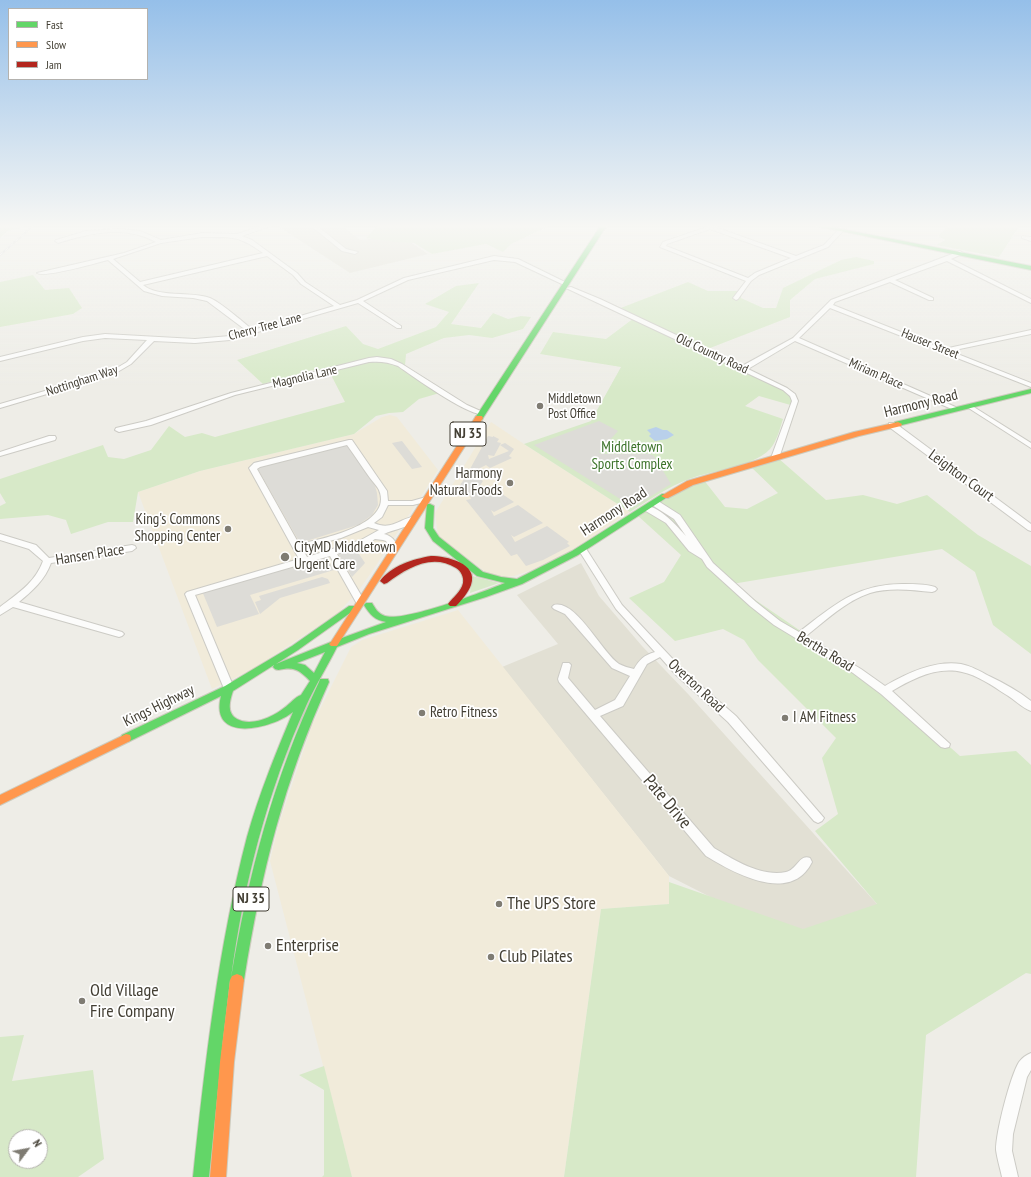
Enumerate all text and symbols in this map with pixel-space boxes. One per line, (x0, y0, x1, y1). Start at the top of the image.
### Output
legend (8, 8, 148, 80)
text: Fast (46, 17, 63, 32)
text: Slow (46, 37, 66, 52)
text: Jam (46, 57, 62, 72)
street label: Cherry Tree Lane (227, 310, 303, 344)
street label: Hauser Street (899, 325, 961, 363)
street label: Old Country Road (673, 330, 751, 378)
street label: Miriam Place (846, 355, 906, 393)
street label: Nottingham Way (44, 362, 120, 400)
street label: Magnolia Lane (271, 362, 339, 392)
street label: Harmony Road (882, 386, 960, 422)
place label: Middletown Post Office (548, 391, 601, 422)
marker: Middletown Post Office (535, 401, 545, 411)
road number: NJ 35 (450, 422, 486, 446)
park label: Middletown Sports Complex (591, 439, 673, 474)
street label: Leighton Court (925, 446, 997, 506)
place label: Harmony Natural Foods (430, 465, 502, 500)
marker: Harmony Natural Foods (505, 478, 515, 488)
street label: Harmony Road (577, 484, 651, 540)
place label: King's Commons Shopping Center (134, 511, 220, 546)
marker: King's Commons Shopping Center (223, 524, 233, 534)
place label: CityMD Middletown Urgent Care (294, 539, 396, 574)
street label: Hansen Place (54, 541, 126, 569)
marker: CityMD Middletown Urgent Care (279, 551, 291, 563)
street label: Bertha Road (793, 628, 857, 676)
street label: Overton Road (664, 655, 728, 717)
street label: Kings Highway (121, 681, 197, 731)
place label: Retro Fitness (430, 704, 497, 722)
marker: Retro Fitness (417, 708, 427, 718)
place label: I AM Fitness (793, 709, 856, 727)
marker: I AM Fitness (780, 713, 790, 723)
street label: Pate Drive (638, 771, 696, 833)
road number: NJ 35 (233, 887, 269, 911)
place label: The UPS Store (507, 893, 596, 915)
marker: The UPS Store (494, 899, 504, 909)
place label: Enterprise (276, 935, 339, 957)
marker: Enterprise (263, 941, 273, 951)
place label: Club Pilates (499, 946, 573, 968)
marker: Club Pilates (486, 952, 496, 962)
place label: Old Village Fire Company (90, 980, 174, 1022)
marker: Old Village Fire Company (77, 996, 87, 1006)
north arrow (8, 1129, 48, 1169)
text: N (30, 1137, 45, 1149)

